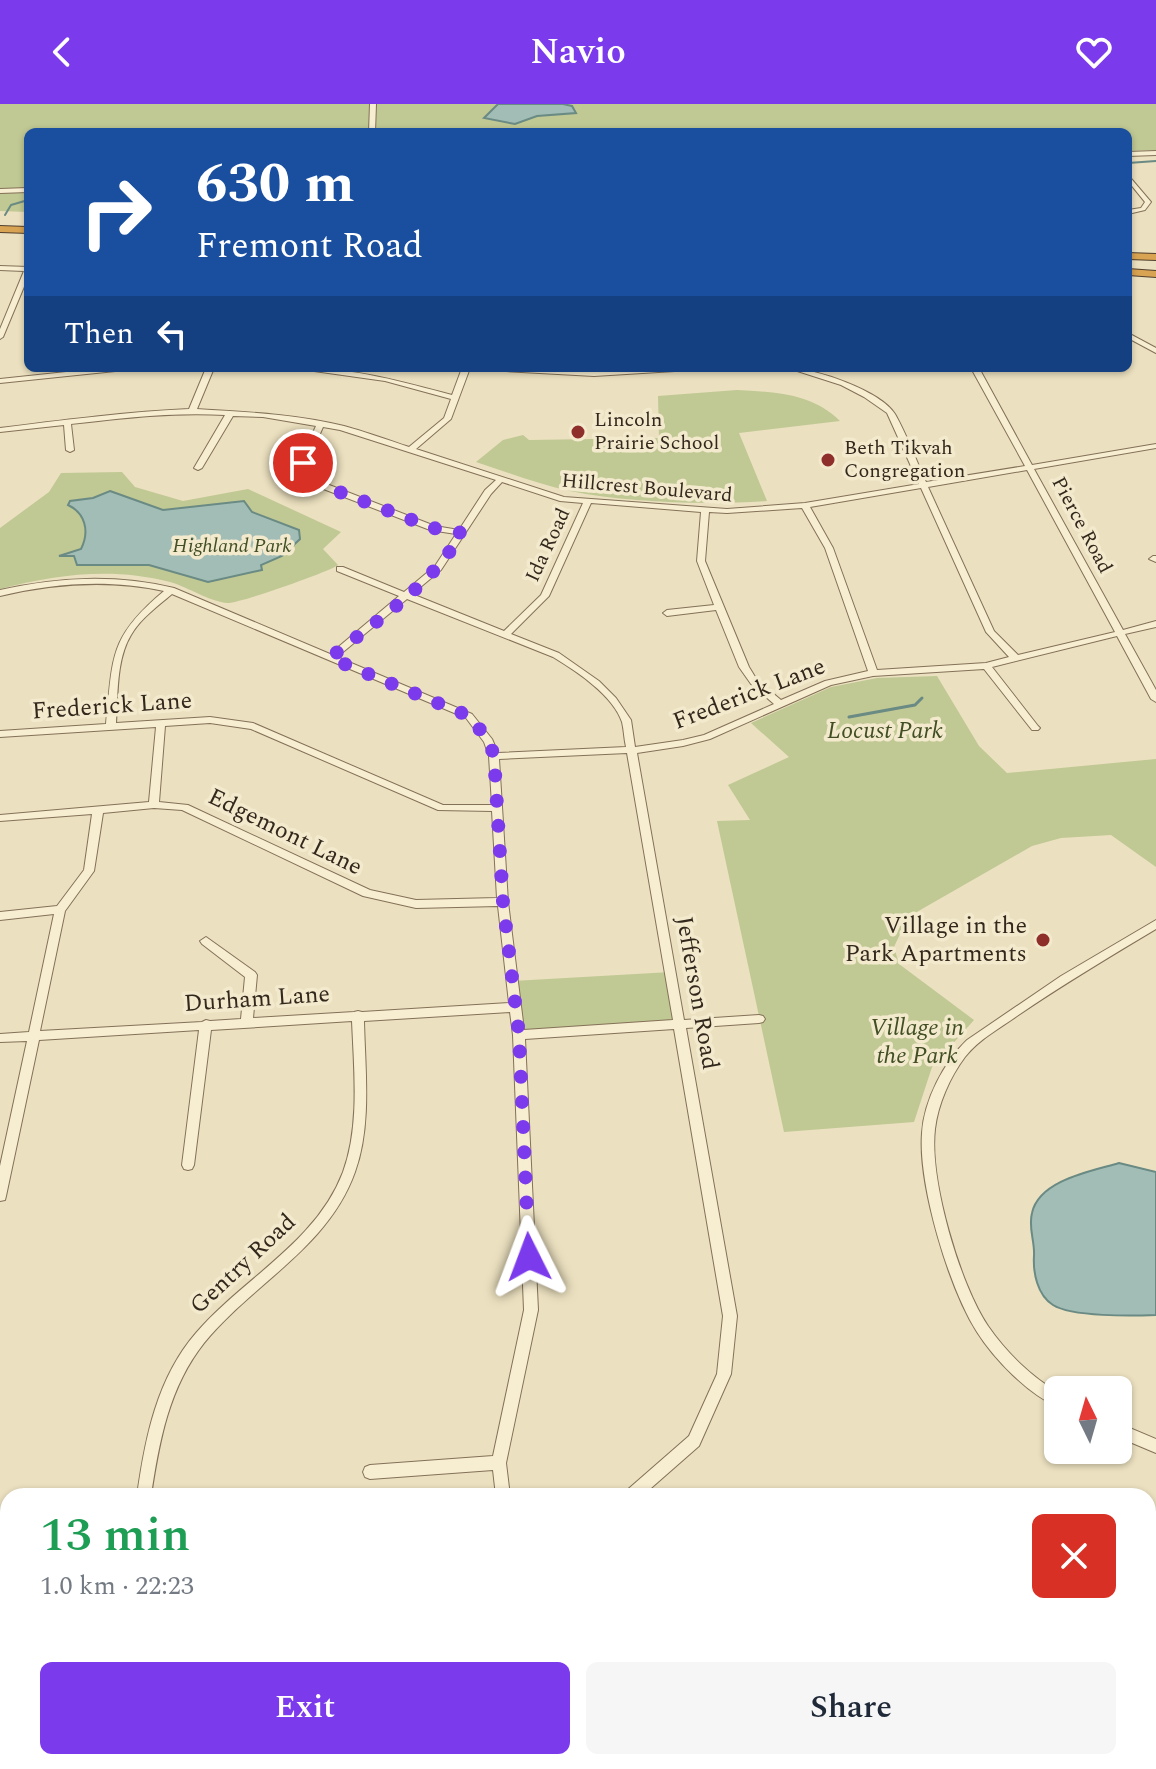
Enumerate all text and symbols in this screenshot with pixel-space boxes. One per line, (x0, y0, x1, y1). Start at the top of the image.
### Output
text: Navio (530, 25, 626, 80)
icon: back (40, 30, 84, 74)
icon: heart (1072, 30, 1116, 74)
text: 630 m (196, 142, 355, 227)
icon: right (64, 160, 168, 264)
text: Fremont Road (196, 219, 423, 274)
text: Then (64, 311, 134, 357)
icon: left (150, 312, 194, 356)
place label: Lincoln Prairie School (594, 405, 719, 458)
marker: Lincoln Prairie School (569, 423, 587, 441)
pin (269, 429, 337, 497)
place label: Beth Tikvah Congregation (844, 433, 965, 486)
icon: arrive (281, 441, 325, 485)
marker: Beth Tikvah Congregation (819, 451, 837, 469)
street label: Hillcrest Boulevard (560, 466, 734, 510)
street label: Pierce Road (1044, 471, 1120, 579)
street label: Ida Road (518, 503, 578, 587)
park label: Highland Park (172, 531, 292, 561)
street label: Frederick Lane (668, 648, 830, 740)
street label: Frederick Lane (31, 682, 193, 730)
park label: Locust Park (827, 713, 943, 749)
street label: Edgemont Lane (202, 779, 368, 885)
place label: Village in the Park Apartments (845, 908, 1027, 972)
street label: Jefferson Road (666, 913, 728, 1073)
marker: Village in the Park Apartments (1034, 931, 1052, 949)
street label: Durham Lane (183, 976, 331, 1022)
park label: Village in the Park (870, 1010, 964, 1074)
street label: Gentry Road (182, 1205, 304, 1323)
position arrow (487, 1215, 571, 1299)
north arrow (1044, 1376, 1132, 1464)
map controls (1044, 1376, 1132, 1464)
text: 13 min (40, 1499, 190, 1572)
button: close (1032, 1514, 1116, 1598)
text: 1.0 km · 22:23 (40, 1566, 194, 1606)
button: Exit (40, 1662, 570, 1754)
button: Share (586, 1662, 1116, 1754)

